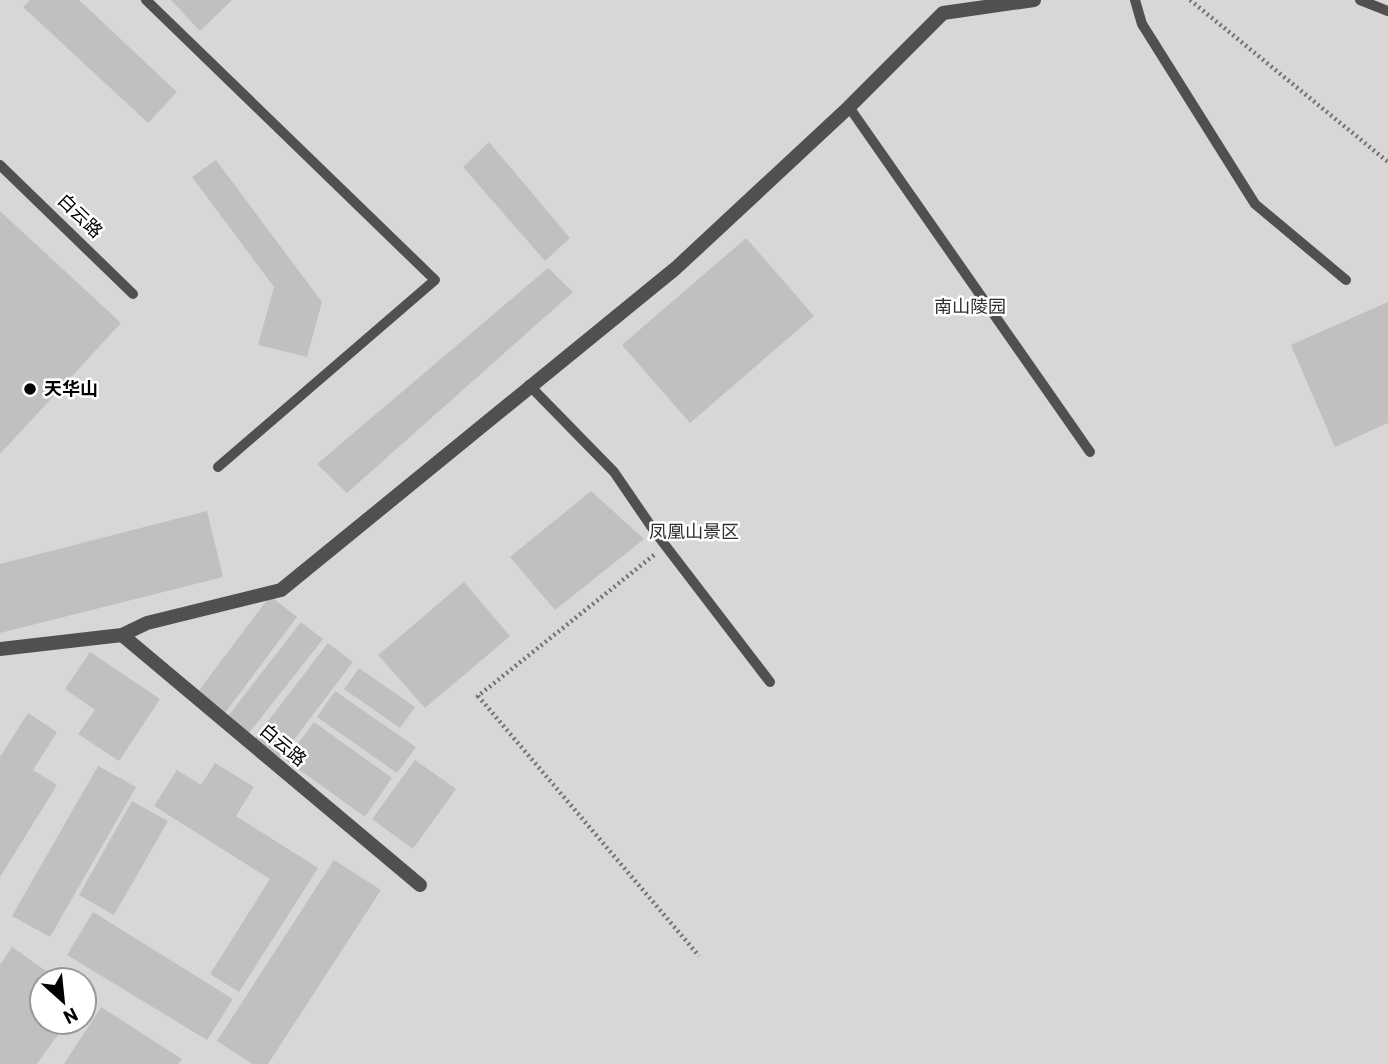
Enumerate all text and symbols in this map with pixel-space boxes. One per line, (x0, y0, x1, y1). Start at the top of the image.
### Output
street label: 白云路 (54, 189, 108, 242)
park label: 南山陵园 (934, 295, 1006, 317)
place label: 天华山 (44, 377, 98, 399)
marker: 天华山 (22, 381, 38, 397)
park label: 凤凰山景区 (649, 520, 739, 542)
street label: 白云路 (256, 718, 311, 770)
north arrow (28, 966, 98, 1036)
text: N (60, 1003, 82, 1030)

